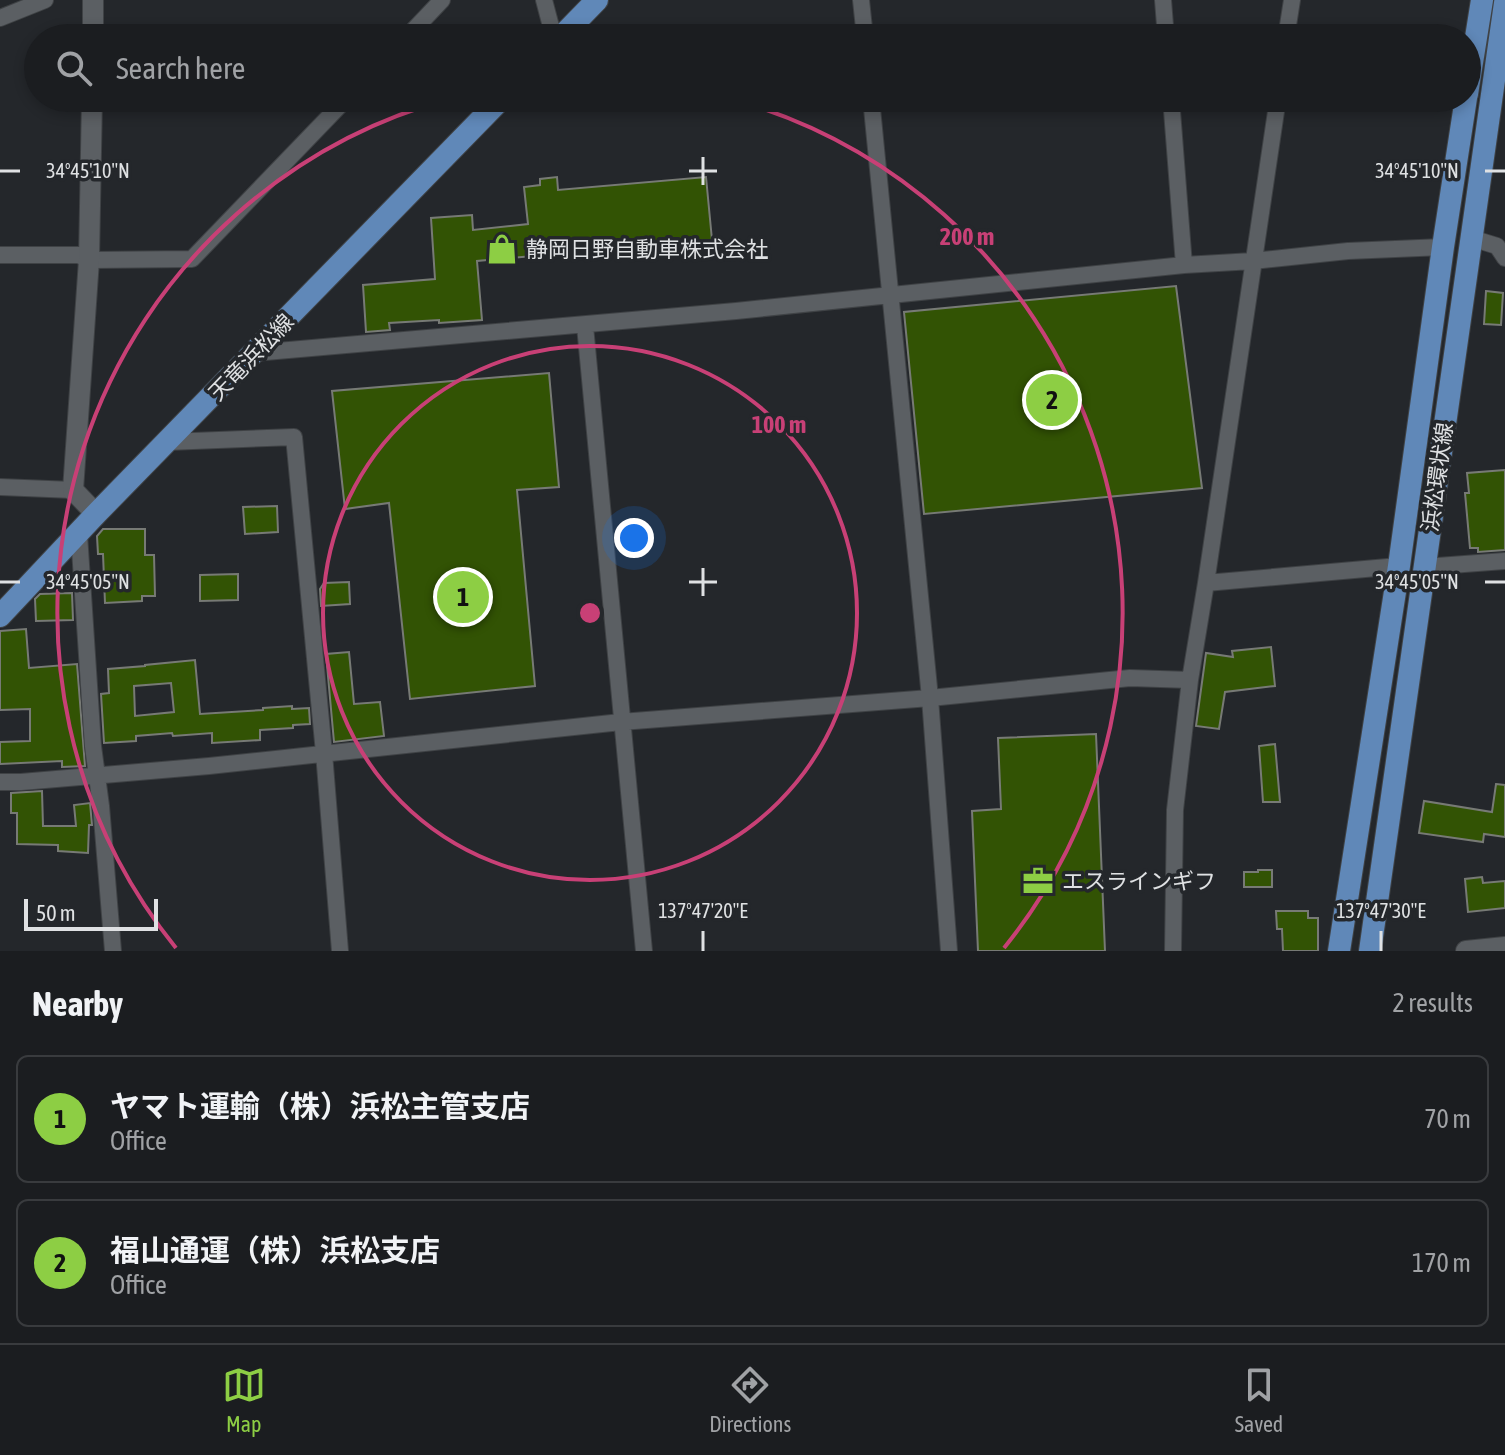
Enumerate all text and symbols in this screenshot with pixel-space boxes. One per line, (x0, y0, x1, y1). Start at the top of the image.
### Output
search box (24, 24, 1481, 112)
icon: search (52, 46, 96, 90)
text: Search here (116, 51, 245, 85)
text: 34°45'10"N (46, 159, 130, 182)
text: 34°45'10"N (1375, 159, 1459, 182)
text: 200 m (940, 223, 994, 250)
shop icon: 静岡日野自動車株式会社 (485, 232, 519, 266)
place label: 静岡日野自動車株式会社 (526, 236, 768, 262)
street label: 天竜浜松線 (203, 308, 299, 406)
pin: 2 (1026, 370, 1078, 430)
text: 100 m (752, 411, 806, 438)
street label: 浜松環状線 (1416, 421, 1458, 533)
your location (614, 518, 654, 558)
pin: 1 (437, 567, 489, 627)
text: 34°45'05"N (46, 570, 130, 593)
text: 34°45'05"N (1375, 570, 1459, 593)
centre of rings (576, 599, 604, 627)
office icon: エスラインギフ (1021, 864, 1055, 898)
place label: エスラインギフ (1062, 868, 1216, 894)
scale bar (24, 895, 158, 931)
text: 137°47'20"E (658, 899, 748, 922)
text: 137°47'30"E (1336, 899, 1426, 922)
text: 50 m (36, 900, 76, 926)
text: Nearby (32, 984, 123, 1023)
text: 2 results (1392, 988, 1473, 1018)
text: ヤマト運輸（株）浜松主管支店 (110, 1089, 530, 1123)
text: 1 (54, 1104, 66, 1134)
text: 70 m (1424, 1104, 1471, 1134)
text: Office (110, 1126, 167, 1156)
text: 福山通運（株）浜松支店 (110, 1233, 440, 1267)
text: 2 (54, 1248, 66, 1278)
text: 170 m (1412, 1248, 1471, 1278)
text: Office (110, 1270, 167, 1300)
tab: Map (222, 1363, 266, 1437)
tab: Directions (709, 1363, 791, 1437)
tab: Saved (1235, 1363, 1283, 1437)

